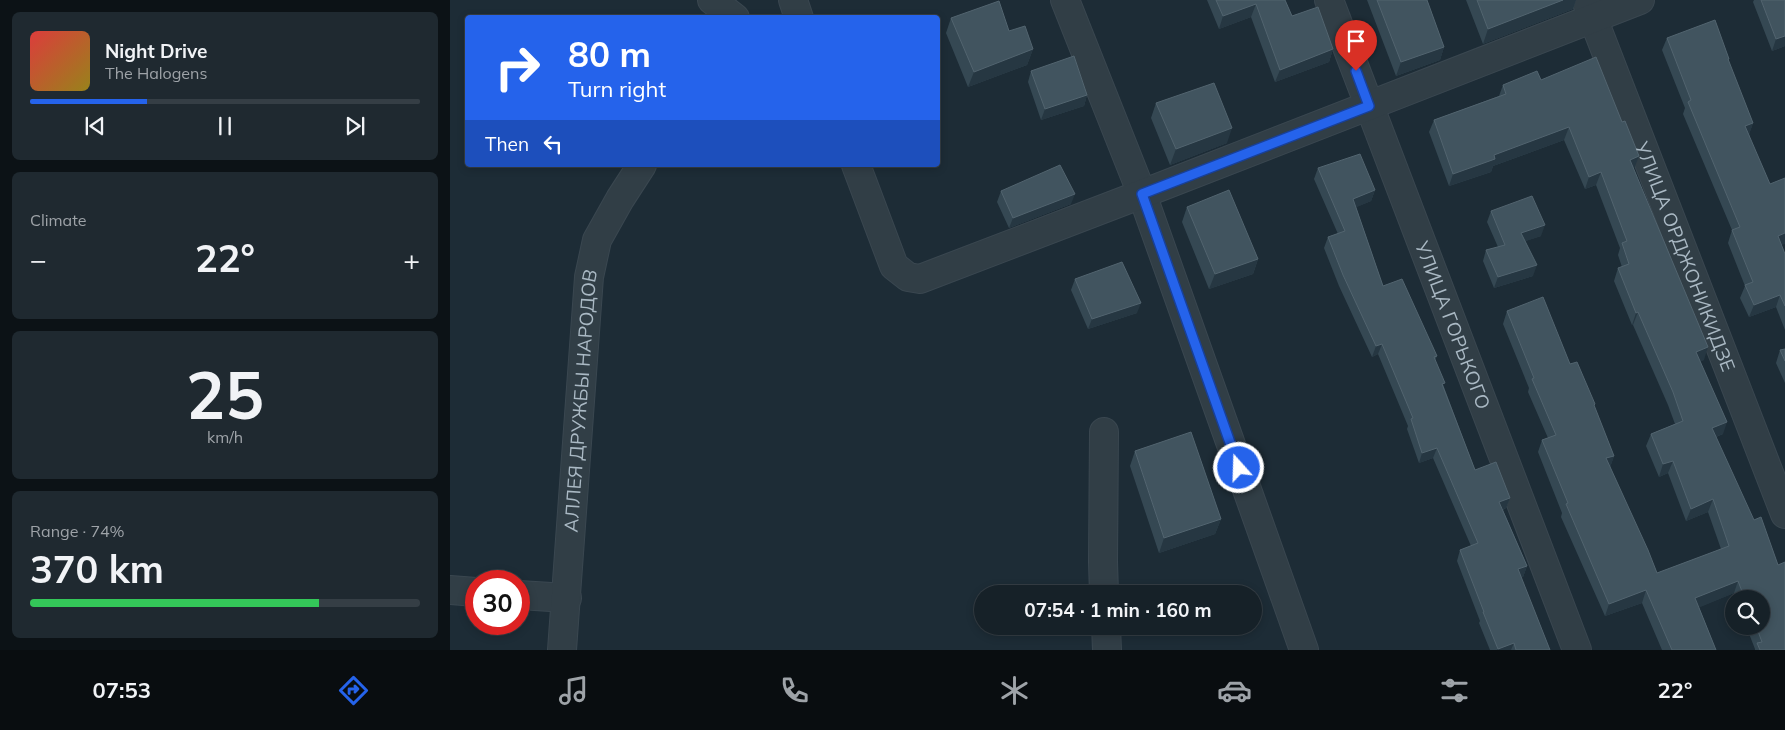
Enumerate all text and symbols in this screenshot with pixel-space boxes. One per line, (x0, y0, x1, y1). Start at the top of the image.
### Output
pin (1335, 20, 1377, 71)
icon: arrive (1342, 27, 1370, 55)
text: 80 m (568, 32, 651, 76)
icon: right (485, 35, 550, 100)
text: Night Drive (105, 39, 207, 63)
text: The Halogens (105, 63, 207, 83)
text: Turn right (568, 75, 666, 103)
icon: previous (81, 112, 109, 140)
icon: pause (211, 112, 239, 140)
icon: next (341, 112, 369, 140)
icon: left (539, 130, 567, 158)
text: Then (485, 132, 529, 156)
street label: УЛИЦА ОРДЖОНИКИДЗЕ (1630, 137, 1741, 375)
text: Climate (30, 210, 86, 230)
text: 22° (195, 234, 255, 282)
street label: УЛИЦА ГОРЬКОГО (1410, 237, 1496, 413)
text: − (30, 242, 47, 277)
text: + (403, 242, 420, 277)
street label: АЛЛЕЯ ДРУЖБЫ НАРОДОВ (559, 267, 602, 533)
text: 25 (186, 354, 264, 435)
text: km/h (207, 427, 243, 447)
position arrow (1212, 441, 1264, 493)
text: Range · 74% (30, 521, 125, 541)
text: 370 km (30, 545, 164, 593)
speed limit sign: 30 (465, 570, 530, 635)
map controls (1725, 590, 1770, 635)
button: search (1725, 590, 1770, 635)
text: 07:54 · 1 min · 160 m (1024, 598, 1212, 622)
icon: directions (336, 673, 371, 708)
icon: music (556, 673, 591, 708)
icon: phone (777, 673, 812, 708)
icon: climate (997, 673, 1032, 708)
icon: car (1217, 673, 1252, 708)
icon: filters (1437, 673, 1472, 708)
text: 07:53 (93, 676, 151, 704)
text: 22° (1658, 676, 1692, 704)

